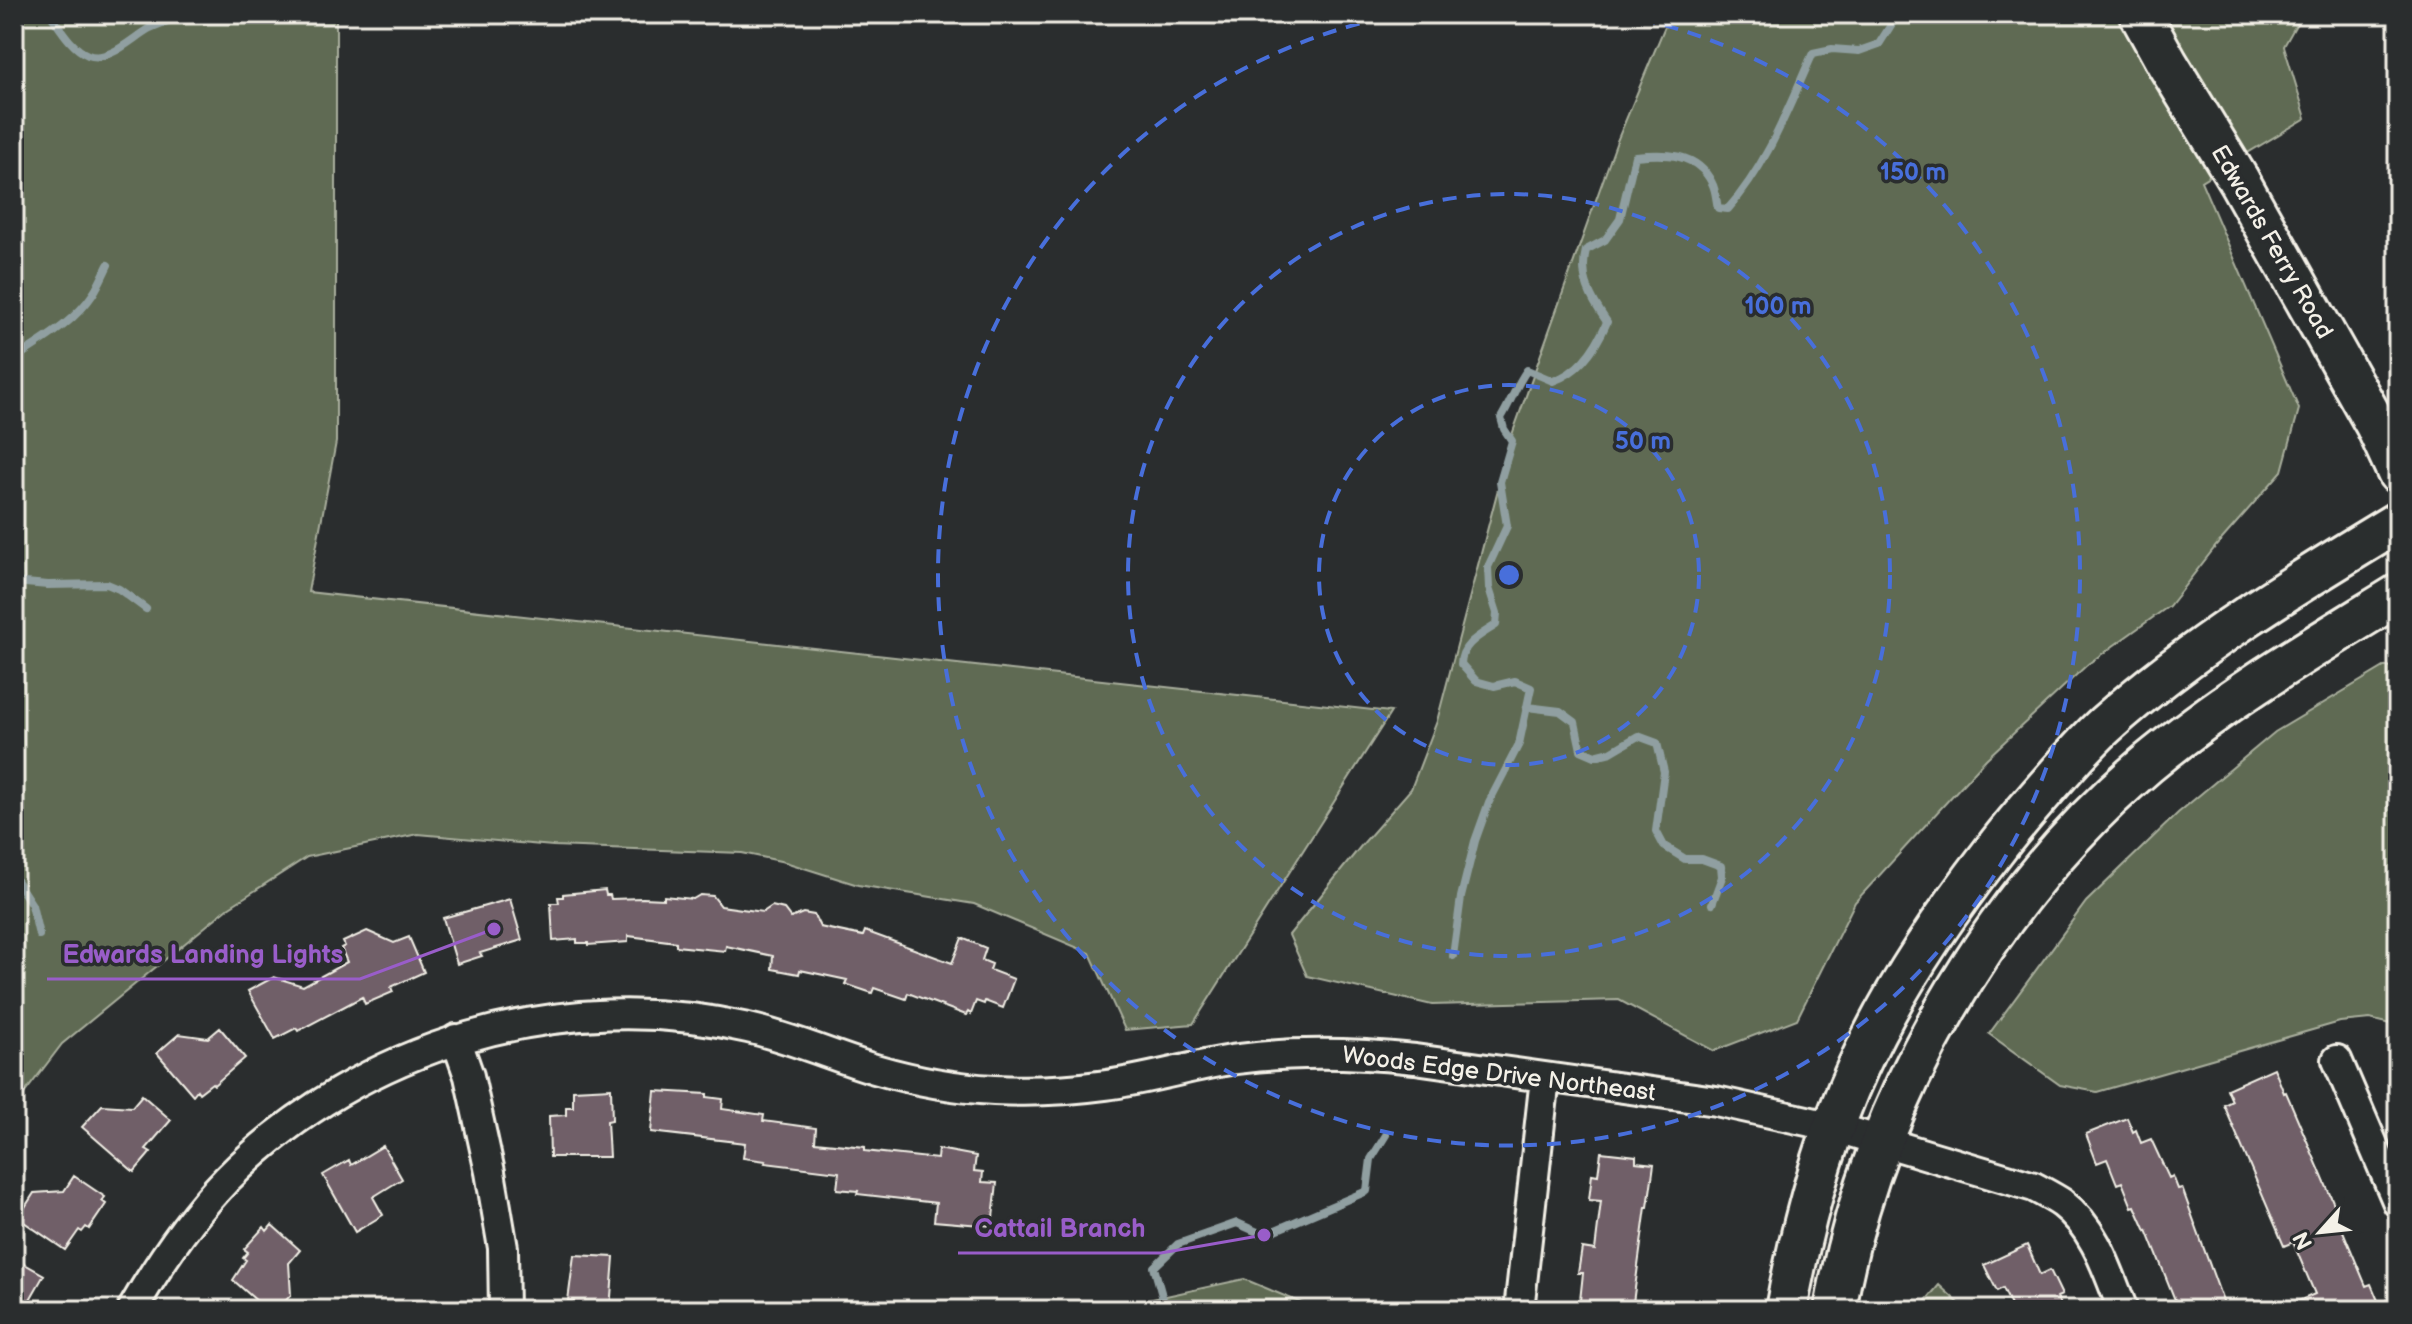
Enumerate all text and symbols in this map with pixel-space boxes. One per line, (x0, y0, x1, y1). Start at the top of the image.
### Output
street label: Edwards Ferry Road (2205, 140, 2339, 344)
text: 150 m (1880, 158, 1946, 187)
text: 100 m (1745, 292, 1811, 321)
text: 50 m (1615, 427, 1671, 456)
centre of rings (1495, 561, 1523, 589)
callout: Edwards Landing Lights (47, 929, 360, 979)
text: Edwards Landing Lights (63, 940, 344, 971)
street label: Woods Edge Drive Northeast (1341, 1040, 1658, 1108)
north arrow (2280, 1192, 2360, 1272)
callout: Cattail Branch (958, 1203, 1161, 1253)
text: Cattail Branch (974, 1214, 1146, 1245)
text: N (2288, 1227, 2319, 1254)

